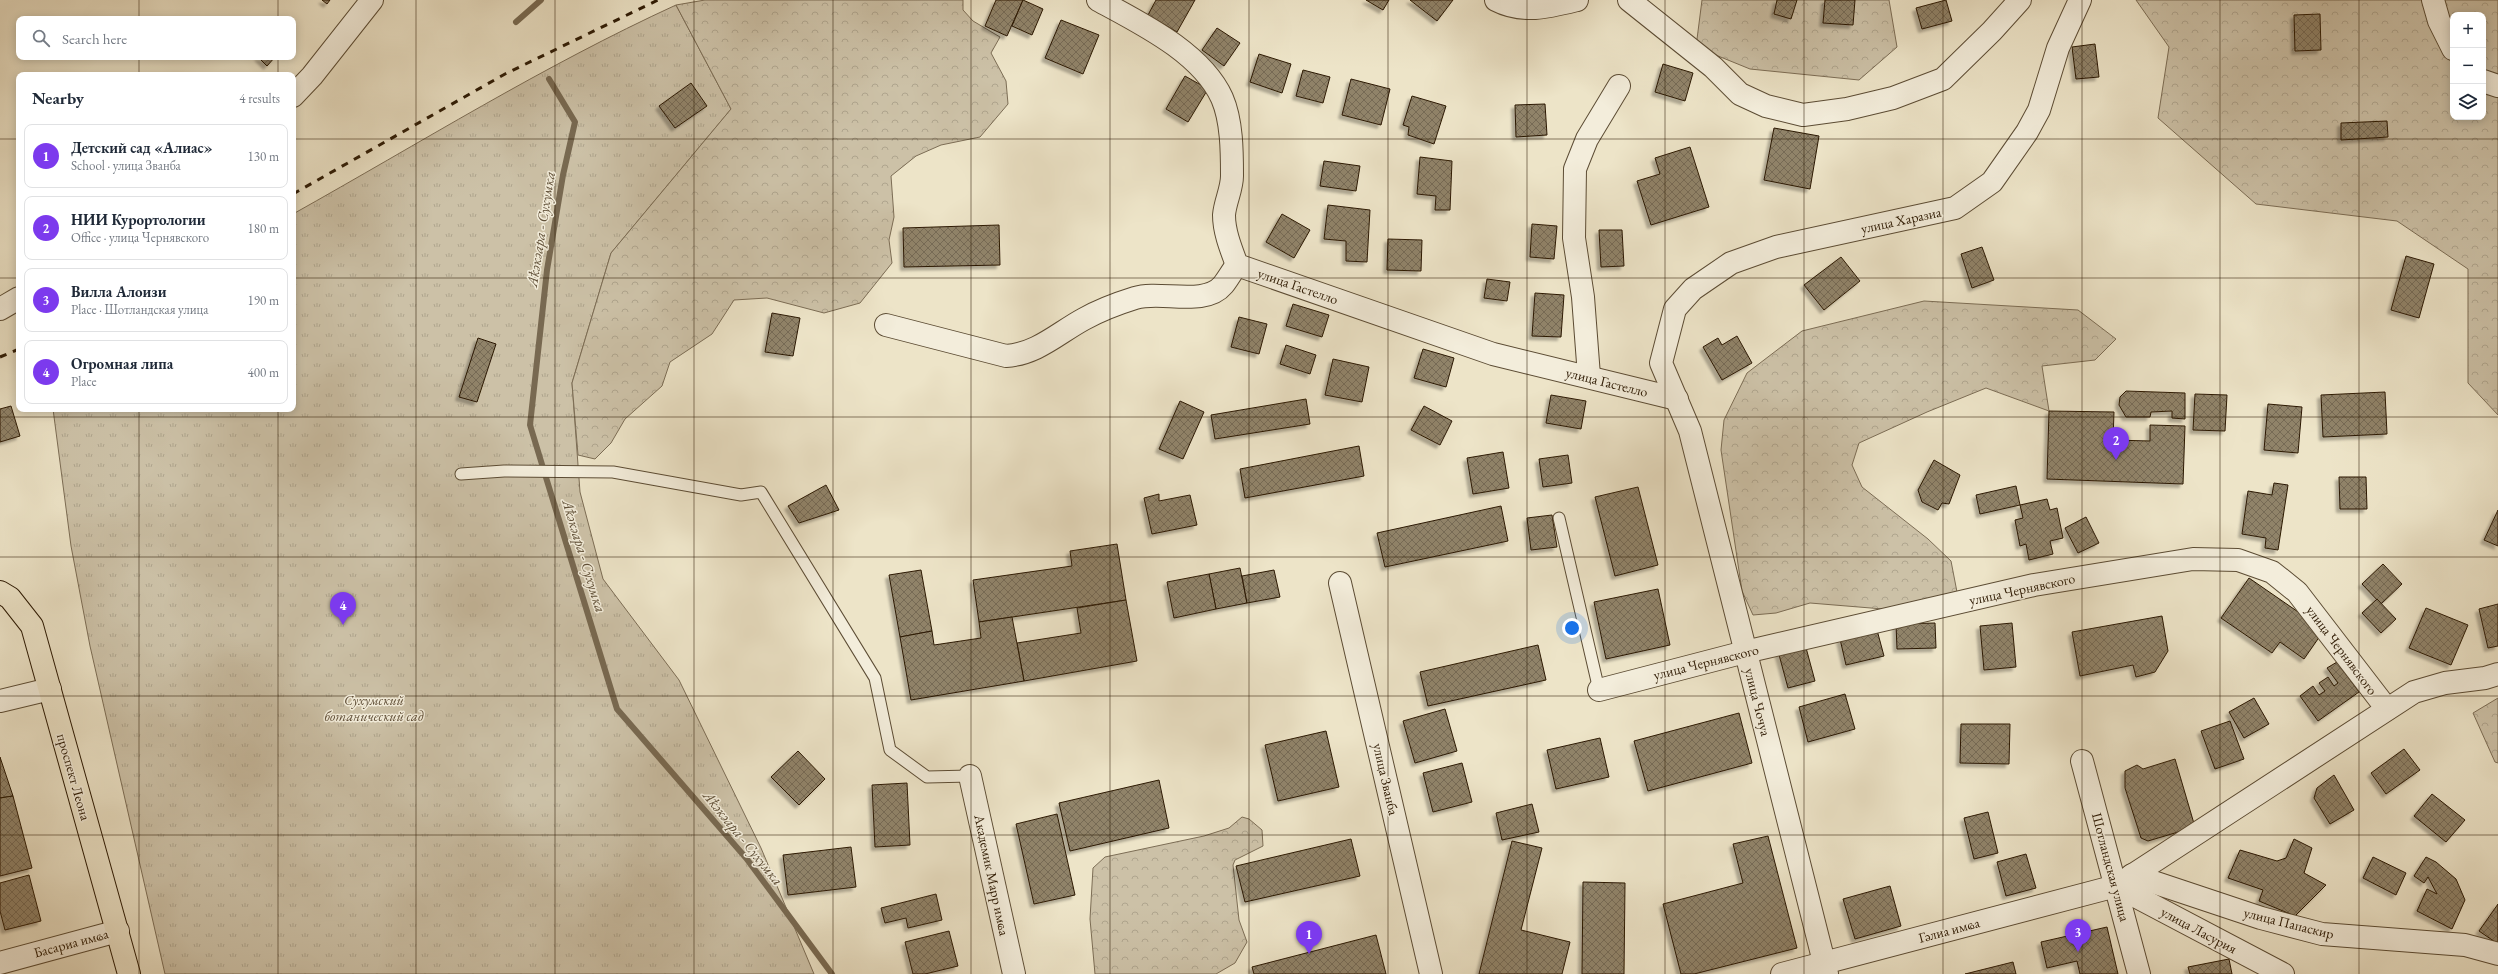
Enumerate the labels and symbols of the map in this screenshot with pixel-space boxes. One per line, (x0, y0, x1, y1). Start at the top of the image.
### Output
water label: Аҟәкәара - Сухумка (522, 170, 559, 289)
street label: улица Харазиа (1859, 203, 1943, 237)
street label: улица Гастелло (1255, 264, 1341, 308)
street label: улица Гастелло (1564, 363, 1650, 401)
pin: 2 (2103, 427, 2129, 460)
water label: Аҟәкәара - Сухумка (558, 496, 611, 614)
street label: улица Чернявского (1967, 569, 2077, 609)
pin: 4 (330, 592, 356, 625)
street label: улица Чернявского (2302, 601, 2382, 699)
your location (1562, 618, 1582, 638)
street label: улица Чернявского (1651, 640, 1761, 684)
street label: улица Чочуа (1741, 666, 1775, 738)
park label: Сухумский ботанический сад (325, 691, 424, 725)
street label: проспект Леона (53, 731, 95, 823)
street label: улица Званба (1369, 741, 1403, 817)
water label: Аҟәкәара - Сухумка (699, 786, 788, 889)
street label: Шотландская улица (2088, 811, 2134, 924)
street label: Академик Марр имҩа (970, 812, 1014, 938)
street label: улица Ласурия (2158, 902, 2240, 958)
street label: улица Папаскир (2242, 903, 2336, 943)
street label: Гәлиа имҩа (1916, 913, 1982, 947)
pin: 3 (2065, 919, 2091, 952)
pin: 1 (1296, 921, 1322, 954)
street label: Басариа имҩа (32, 924, 111, 962)

